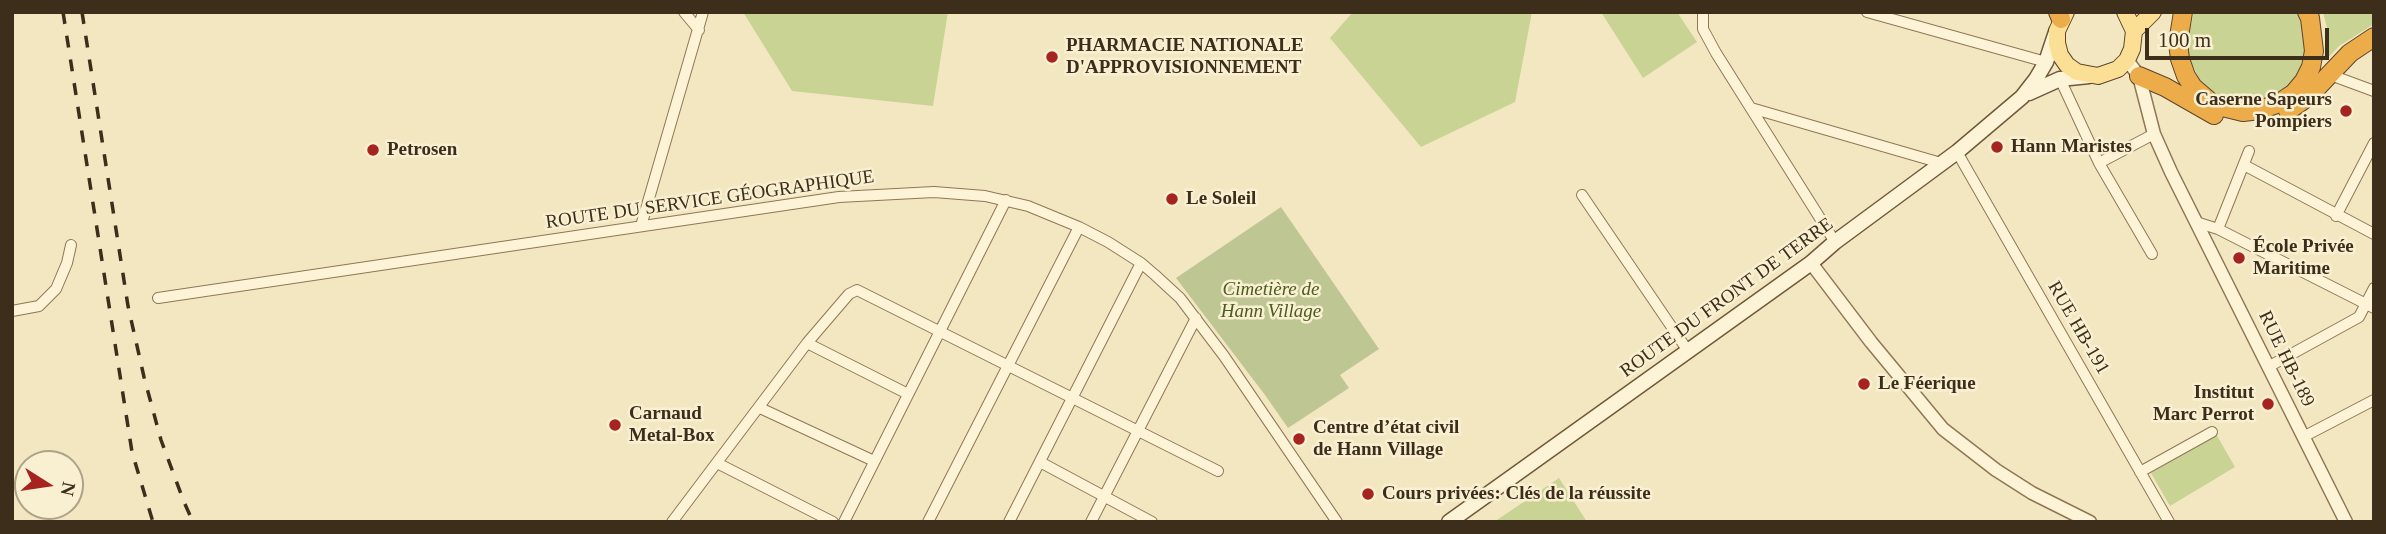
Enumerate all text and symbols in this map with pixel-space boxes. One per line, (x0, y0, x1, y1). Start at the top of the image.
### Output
scale bar (2148, 14, 2332, 58)
text: 100 m (2158, 28, 2211, 52)
place label: PHARMACIE NATIONALE D'APPROVISIONNEMENT (1066, 35, 1304, 79)
marker: PHARMACIE NATIONALE D'APPROVISIONNEMENT (1044, 49, 1060, 65)
place label: Caserne Sapeurs Pompiers (2195, 89, 2332, 133)
marker: Caserne Sapeurs Pompiers (2338, 103, 2354, 119)
place label: Hann Maristes (2011, 136, 2132, 158)
place label: Petrosen (387, 139, 457, 161)
marker: Hann Maristes (1989, 139, 2005, 155)
marker: Petrosen (365, 142, 381, 158)
street label: ROUTE DU SERVICE GÉOGRAPHIQUE (544, 166, 876, 234)
place label: Le Soleil (1186, 188, 1256, 210)
marker: Le Soleil (1164, 191, 1180, 207)
street label: ROUTE DU FRONT DE TERRE (1616, 213, 1838, 383)
place label: École Privée Maritime (2253, 236, 2354, 280)
marker: École Privée Maritime (2231, 250, 2247, 266)
street label: RUE HB-191 (2042, 277, 2114, 379)
park label: Cimetière de Hann Village (1221, 279, 1321, 323)
street label: RUE HB-189 (2253, 307, 2319, 411)
place label: Le Féerique (1878, 373, 1976, 395)
marker: Le Féerique (1856, 376, 1872, 392)
place label: Institut Marc Perrot (2153, 382, 2254, 426)
marker: Institut Marc Perrot (2260, 396, 2276, 412)
place label: Carnaud Metal-Box (629, 403, 714, 447)
marker: Carnaud Metal-Box (607, 417, 623, 433)
place label: Centre d’état civil de Hann Village (1313, 417, 1459, 461)
marker: Centre d’état civil de Hann Village (1291, 431, 1307, 447)
north arrow (14, 450, 84, 520)
text: N (56, 480, 80, 498)
place label: Cours privées: Clés de la réussite (1382, 483, 1651, 505)
marker: Cours privées: Clés de la réussite (1360, 486, 1376, 502)

